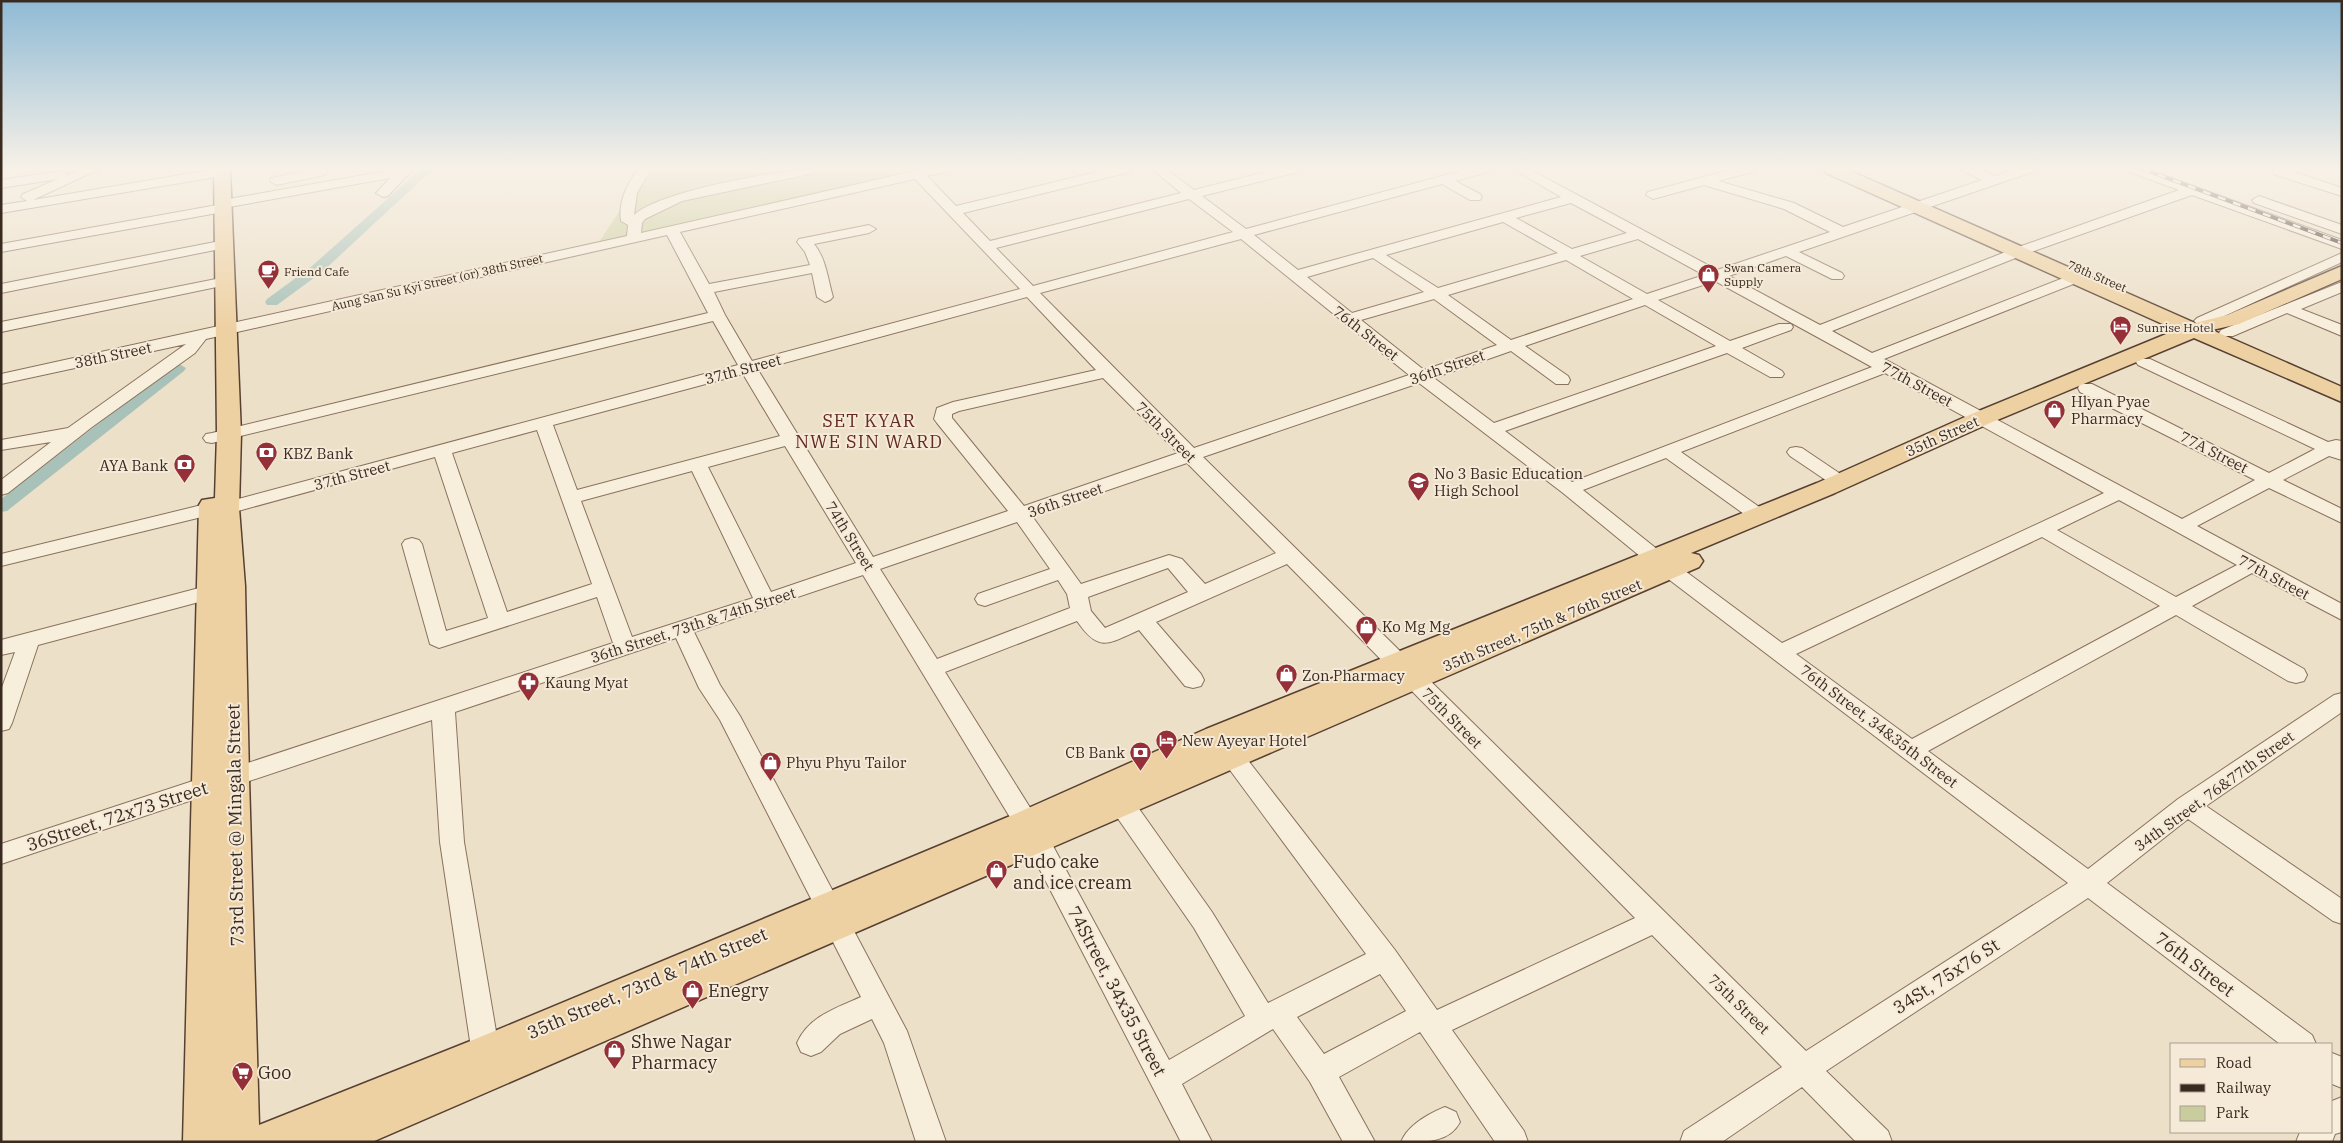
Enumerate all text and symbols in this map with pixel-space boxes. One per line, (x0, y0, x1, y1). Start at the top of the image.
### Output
street label: Aung San Su Kyi Street (or) 38th Street (330, 250, 544, 314)
street label: 78th Street (2065, 257, 2129, 295)
cafe icon: Friend Cafe (256, 259, 280, 290)
place label: Swan Camera Supply (1724, 260, 1802, 289)
shop icon: Swan Camera Supply (1696, 262, 1720, 293)
place label: Friend Cafe (284, 264, 349, 279)
street label: 76th Street (1329, 301, 1403, 365)
hotel icon: Sunrise Hotel (2109, 315, 2133, 346)
place label: Sunrise Hotel (2137, 320, 2214, 335)
street label: 38th Street (73, 338, 153, 372)
street label: 36th Street (1407, 345, 1487, 389)
street label: 37th Street (703, 350, 783, 388)
street label: 77th Street (1878, 357, 1956, 411)
place label: Hlyan Pyae Pharmacy (2071, 392, 2150, 428)
street label: 75th Street (1132, 398, 1200, 466)
shop icon: Hlyan Pyae Pharmacy (2043, 398, 2067, 429)
district label: SET KYAR NWE SIN WARD (795, 409, 943, 453)
street label: 35th Street (1902, 411, 1982, 461)
street label: 77A Street (2177, 427, 2251, 477)
bank icon: KBZ Bank (255, 441, 279, 472)
place label: KBZ Bank (283, 444, 353, 463)
bank icon: AYA Bank (172, 453, 196, 484)
place label: AYA Bank (99, 456, 168, 475)
street label: 37th Street (312, 456, 392, 494)
place label: No 3 Basic Education High School (1434, 464, 1584, 500)
school or university icon: No 3 Basic Education High School (1406, 470, 1430, 501)
street label: 36th Street (1025, 478, 1105, 522)
street label: 74th Street (821, 498, 879, 574)
street label: 77th Street (2235, 550, 2313, 604)
street label: 35th Street, 75th & 76th Street (1440, 574, 1644, 676)
street label: 36th Street, 73th & 74th Street (588, 583, 798, 667)
shop icon: Ko Mg Mg (1354, 614, 1378, 645)
place label: Ko Mg Mg (1382, 617, 1450, 636)
street label: 76th Street, 34&35th Street (1796, 660, 1962, 792)
shop icon: Zon Pharmacy (1274, 663, 1298, 694)
place label: Zon Pharmacy (1302, 666, 1405, 685)
pharmacy icon: Kaung Myat (517, 670, 541, 701)
place label: Kaung Myat (545, 673, 628, 692)
street label: 75th Street (1418, 684, 1486, 752)
street label: 73rd Street @ Mingala Street (221, 704, 249, 946)
street label: 34th Street, 76&77th Street (2130, 727, 2298, 855)
hotel icon: New Ayeyar Hotel (1154, 728, 1178, 759)
place label: New Ayeyar Hotel (1182, 731, 1307, 750)
bank icon: CB Bank (1129, 740, 1153, 771)
place label: CB Bank (1065, 743, 1125, 762)
shop icon: Phyu Phyu Tailor (758, 750, 782, 781)
place label: Phyu Phyu Tailor (786, 753, 907, 772)
street label: 36Street, 72x73 Street (23, 776, 211, 856)
place label: Fudo cake and ice cream (1013, 850, 1132, 894)
shop icon: Fudo cake and ice cream (985, 859, 1009, 890)
street label: 74Street, 34x35 Street (1062, 902, 1172, 1080)
street label: 35th Street, 73rd & 74th Street (523, 922, 771, 1044)
street label: 76th Street (2151, 927, 2239, 1001)
street label: 34St, 75x76 St (1889, 933, 2003, 1019)
street label: 75th Street (1704, 970, 1774, 1038)
shop icon: Enegry (680, 978, 704, 1009)
place label: Enegry (708, 979, 769, 1002)
place label: Shwe Nagar Pharmacy (631, 1030, 732, 1074)
shop icon: Shwe Nagar Pharmacy (603, 1039, 627, 1070)
legend (2170, 1043, 2333, 1133)
text: Road (2216, 1053, 2252, 1072)
supermarket icon: Goo (230, 1060, 254, 1091)
place label: Goo (258, 1061, 291, 1084)
text: Railway (2216, 1078, 2271, 1097)
text: Park (2216, 1103, 2249, 1122)

